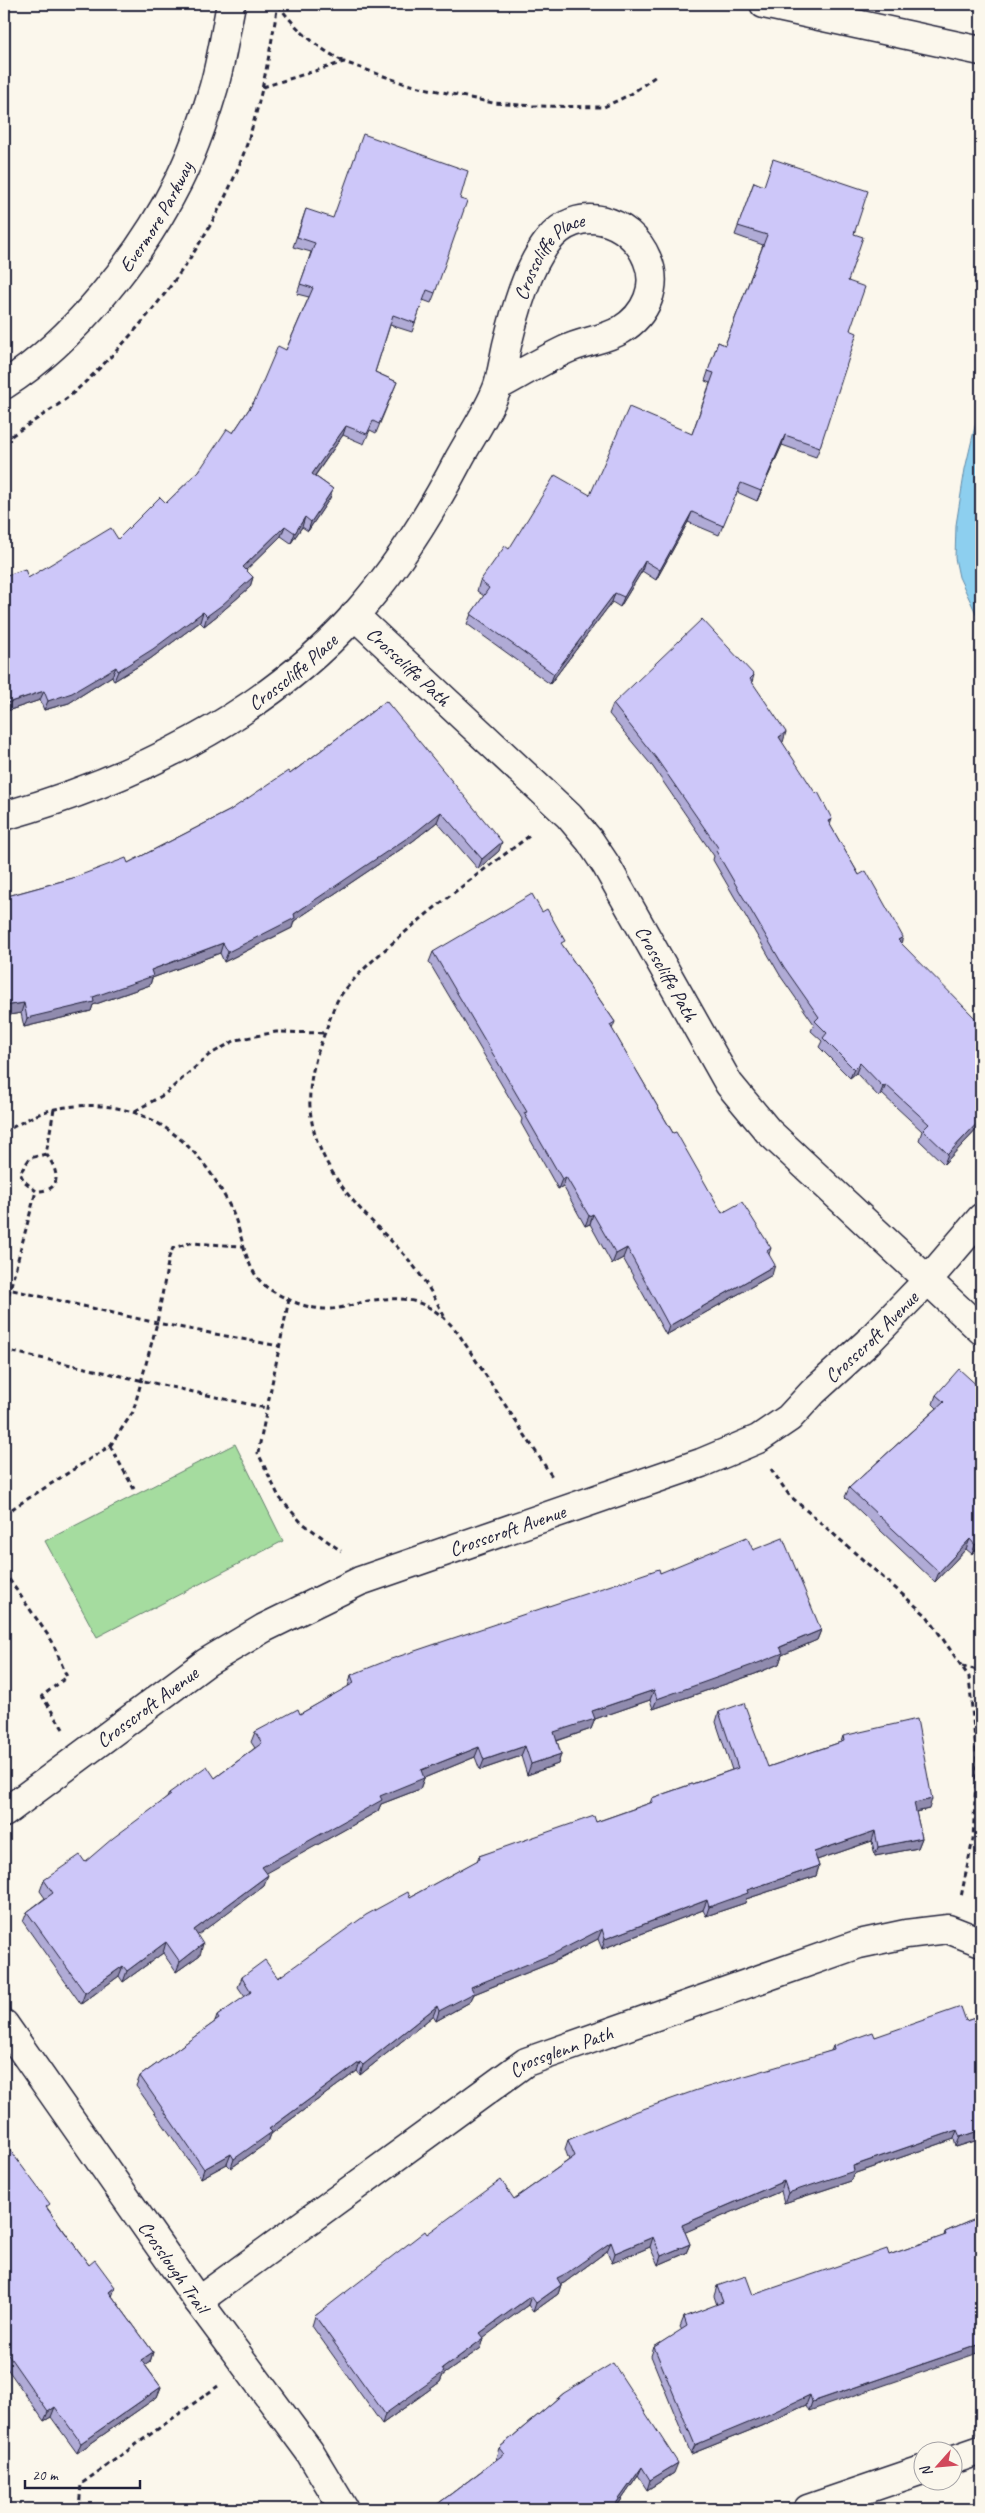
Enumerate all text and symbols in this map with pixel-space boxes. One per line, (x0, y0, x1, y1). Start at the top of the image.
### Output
street label: Evermore Parkway (114, 157, 199, 277)
street label: Crosscliffe Place (508, 207, 588, 304)
street label: Crosscliffe Path (361, 621, 456, 713)
street label: Crosscliffe Place (243, 628, 344, 716)
street label: Crosscliffe Path (630, 921, 704, 1027)
street label: Crosscroft Avenue (819, 1285, 925, 1388)
street label: Crosscroft Avenue (446, 1498, 570, 1562)
street label: Crosscroft Avenue (91, 1660, 204, 1753)
street label: Crossglenn Path (504, 2020, 617, 2083)
street label: Crosslough Trail (133, 2216, 216, 2321)
north arrow (912, 2440, 962, 2490)
scale bar (25, 2458, 140, 2490)
text: N (916, 2462, 936, 2479)
text: 20 m (32, 2466, 59, 2485)

